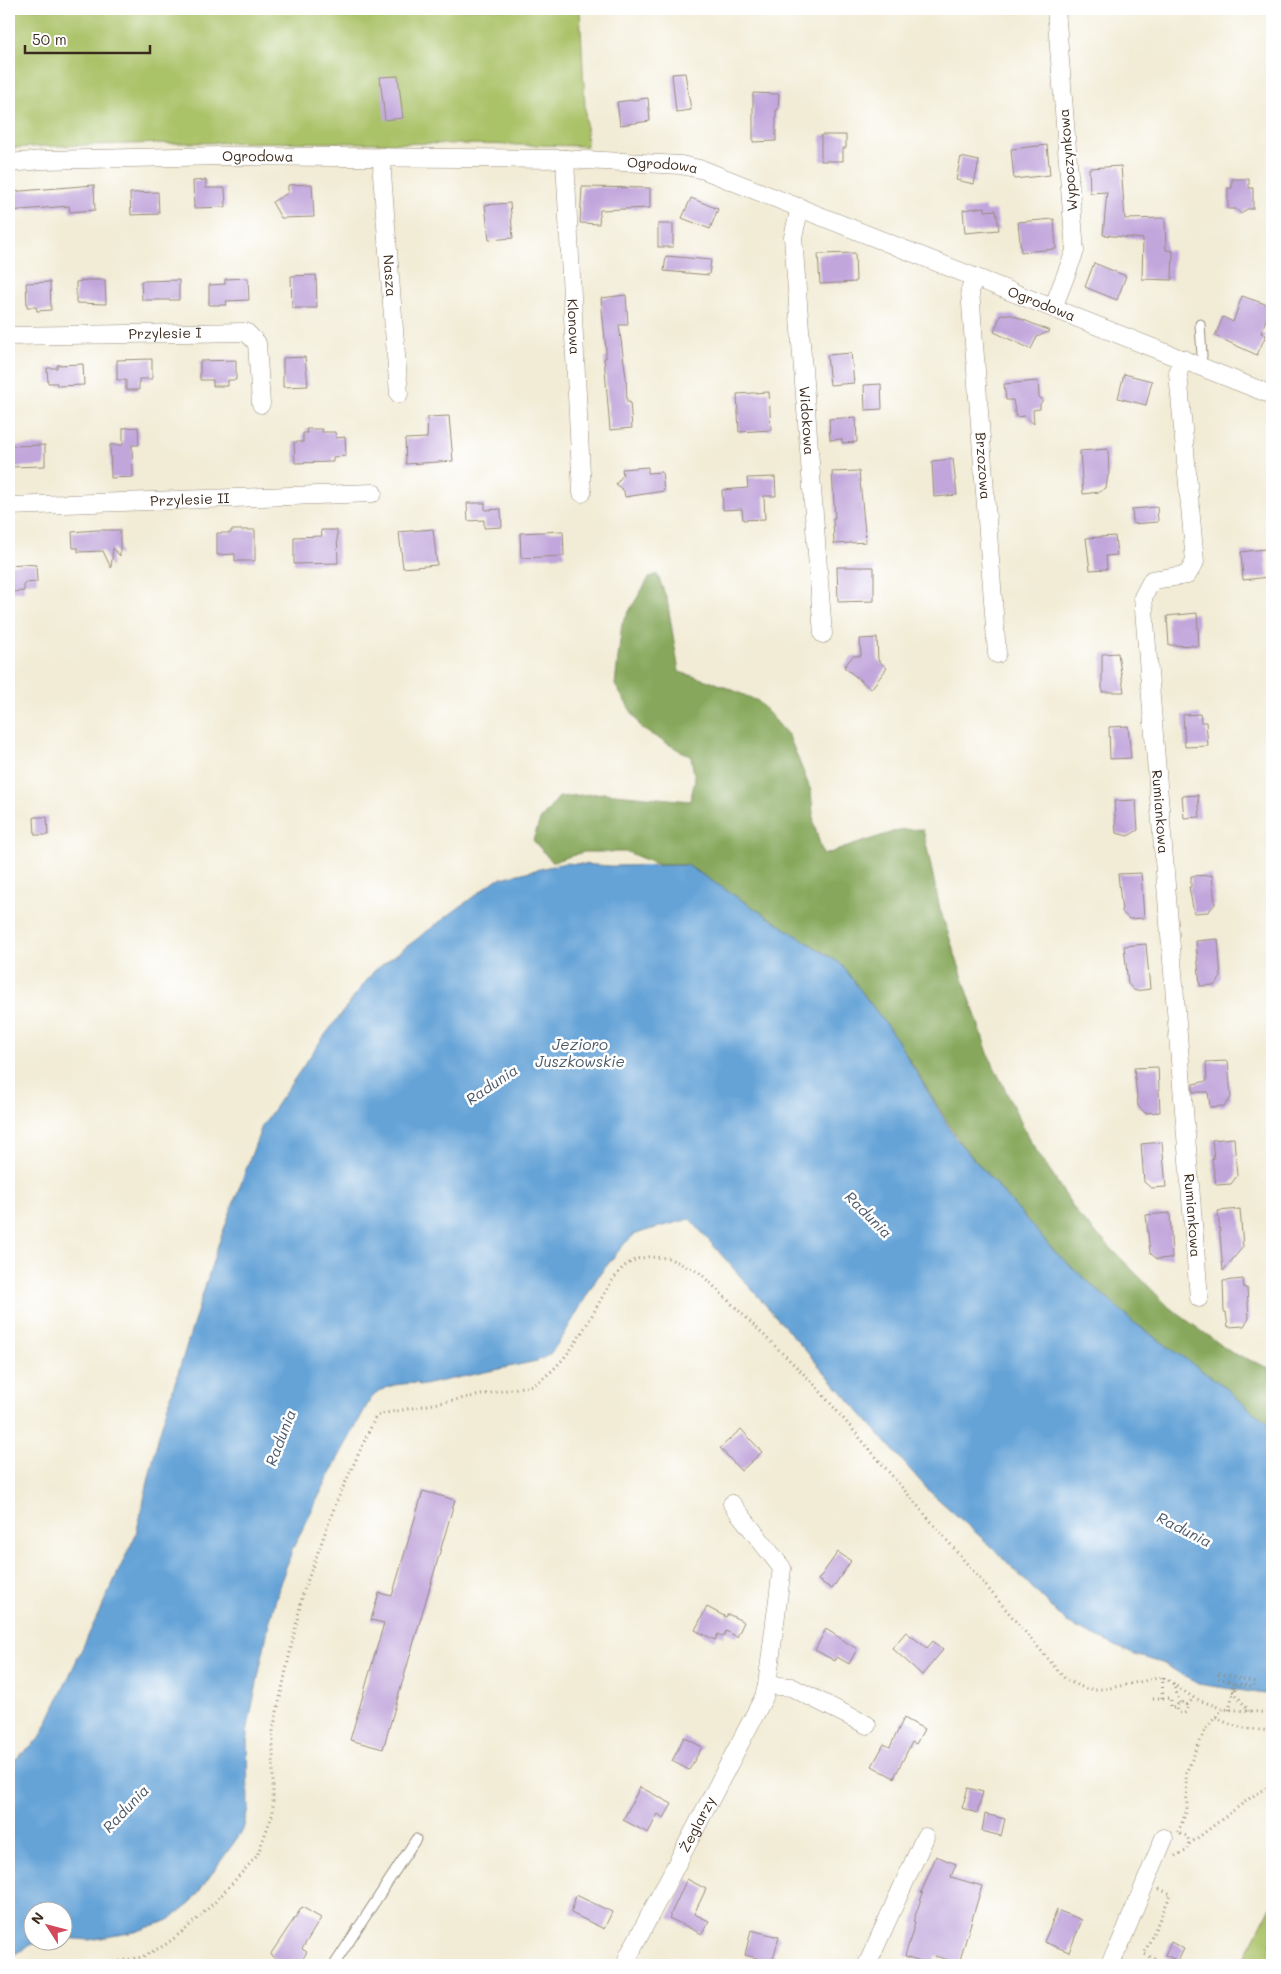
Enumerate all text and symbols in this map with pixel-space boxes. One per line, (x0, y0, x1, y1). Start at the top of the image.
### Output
scale bar (25, 22, 150, 54)
text: 50 m (32, 29, 67, 49)
street label: Wypoczynkowa (1054, 108, 1081, 212)
street label: Ogrodowa (222, 146, 294, 166)
street label: Ogrodowa (627, 152, 700, 177)
street label: Nasza (379, 254, 401, 298)
street label: Ogrodowa (1005, 281, 1078, 325)
street label: Klonowa (563, 298, 585, 355)
street label: Przylesie I (128, 323, 202, 343)
street label: Widokowa (795, 385, 819, 456)
street label: Brzozowa (972, 431, 996, 500)
street label: Przylesie II (150, 488, 230, 510)
street label: Rumiankowa (1148, 769, 1173, 854)
water label: Jezioro Juszkowskie (535, 1034, 625, 1071)
water label: Radunia (461, 1059, 521, 1109)
street label: Rumiankowa (1180, 1173, 1206, 1258)
water label: Radunia (841, 1186, 897, 1242)
water label: Radunia (260, 1407, 300, 1469)
water label: Radunia (1154, 1507, 1215, 1551)
water label: Radunia (98, 1780, 153, 1836)
street label: Żeglarzy (674, 1793, 719, 1855)
north arrow (22, 1902, 72, 1952)
text: N (26, 1908, 48, 1928)

